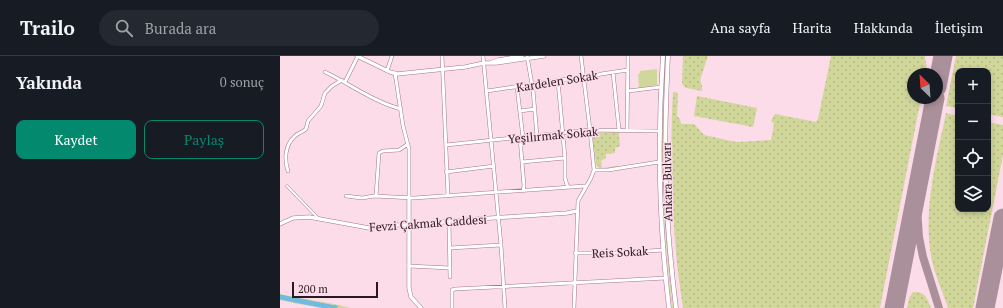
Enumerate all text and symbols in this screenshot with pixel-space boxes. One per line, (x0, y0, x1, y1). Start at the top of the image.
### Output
search box (99, 10, 379, 46)
text: Trailo (20, 15, 75, 40)
icon: search (113, 17, 135, 39)
text: Burada ara (145, 18, 216, 38)
text: Ana sayfa (710, 18, 771, 37)
text: Harita (793, 18, 832, 37)
text: Hakkında (854, 18, 913, 37)
text: İletişim (935, 18, 983, 37)
street label: Kardelen Sokak (515, 67, 600, 95)
north arrow (907, 68, 943, 104)
map controls (955, 68, 991, 212)
button: + (955, 68, 991, 104)
text: Yakında (16, 71, 82, 94)
text: 0 sonuç (220, 73, 264, 91)
button: − (955, 104, 991, 140)
button: Kaydet (16, 120, 136, 159)
button: Paylaş (144, 120, 264, 159)
street label: Yeşilırmak Sokak (507, 124, 600, 146)
button: locate (955, 140, 991, 176)
street label: Ankara Bulvarı (659, 142, 675, 222)
button: layers (955, 176, 991, 212)
street label: Fevzi Çakmak Caddesi (369, 211, 488, 235)
street label: Reis Sokak (591, 243, 649, 261)
scale bar (292, 280, 378, 299)
text: 200 m (298, 282, 328, 296)

